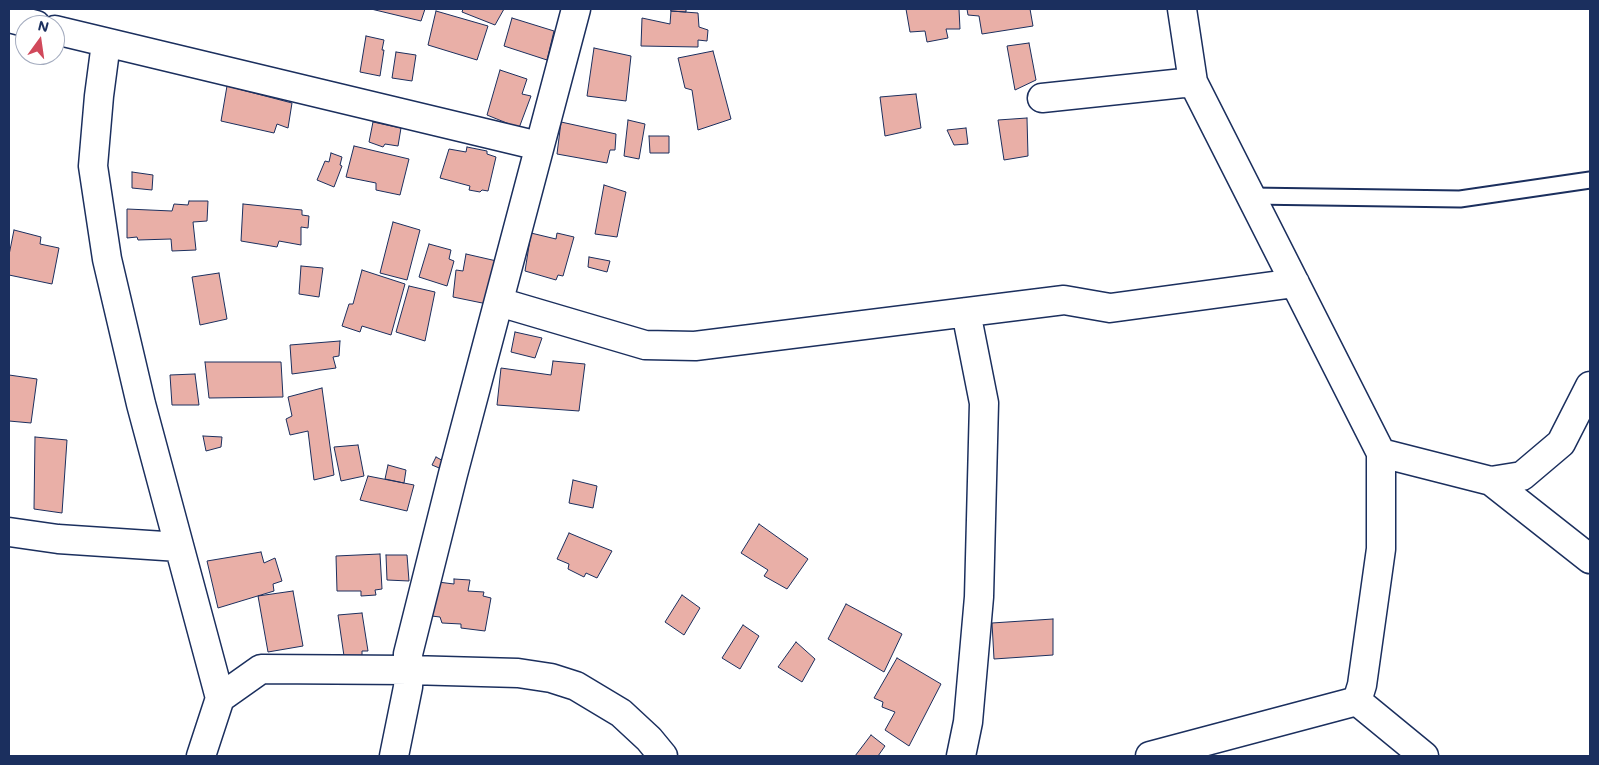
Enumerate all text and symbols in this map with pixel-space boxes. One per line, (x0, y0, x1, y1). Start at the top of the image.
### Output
north arrow (15, 15, 65, 65)
text: N (36, 15, 51, 36)

